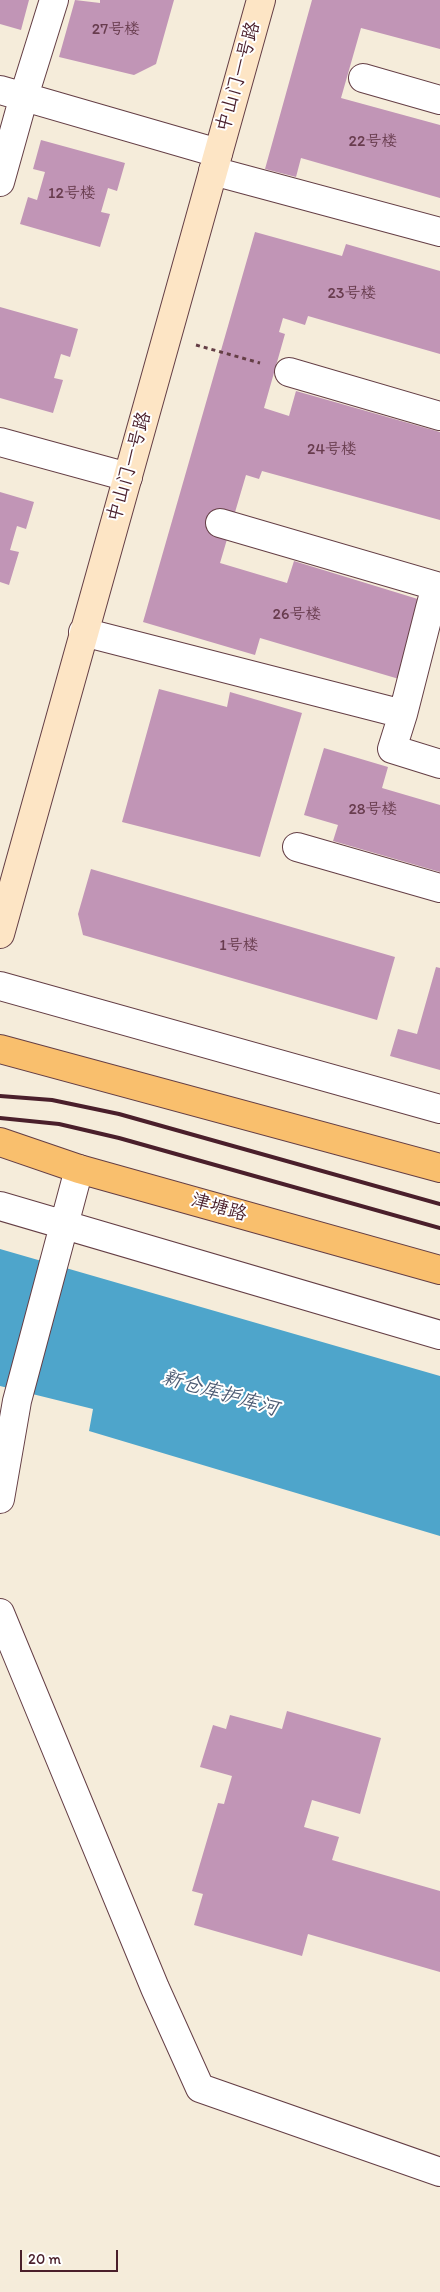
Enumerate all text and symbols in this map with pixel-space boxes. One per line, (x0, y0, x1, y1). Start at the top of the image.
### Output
street label: 中山门一号路 (212, 19, 266, 135)
house number: 27号楼 (92, 20, 140, 40)
house number: 22号楼 (349, 132, 397, 152)
house number: 12号楼 (48, 184, 96, 204)
house number: 23号楼 (327, 284, 377, 304)
street label: 中山门一号路 (103, 409, 157, 525)
house number: 24号楼 (307, 440, 357, 460)
house number: 26号楼 (273, 605, 321, 625)
house number: 28号楼 (348, 800, 398, 820)
house number: 1号楼 (219, 936, 259, 956)
street label: 津塘路 (188, 1189, 250, 1227)
water label: 新仓库护库河 (159, 1366, 281, 1422)
scale bar (22, 2240, 120, 2272)
text: 20 m (28, 2250, 61, 2268)

